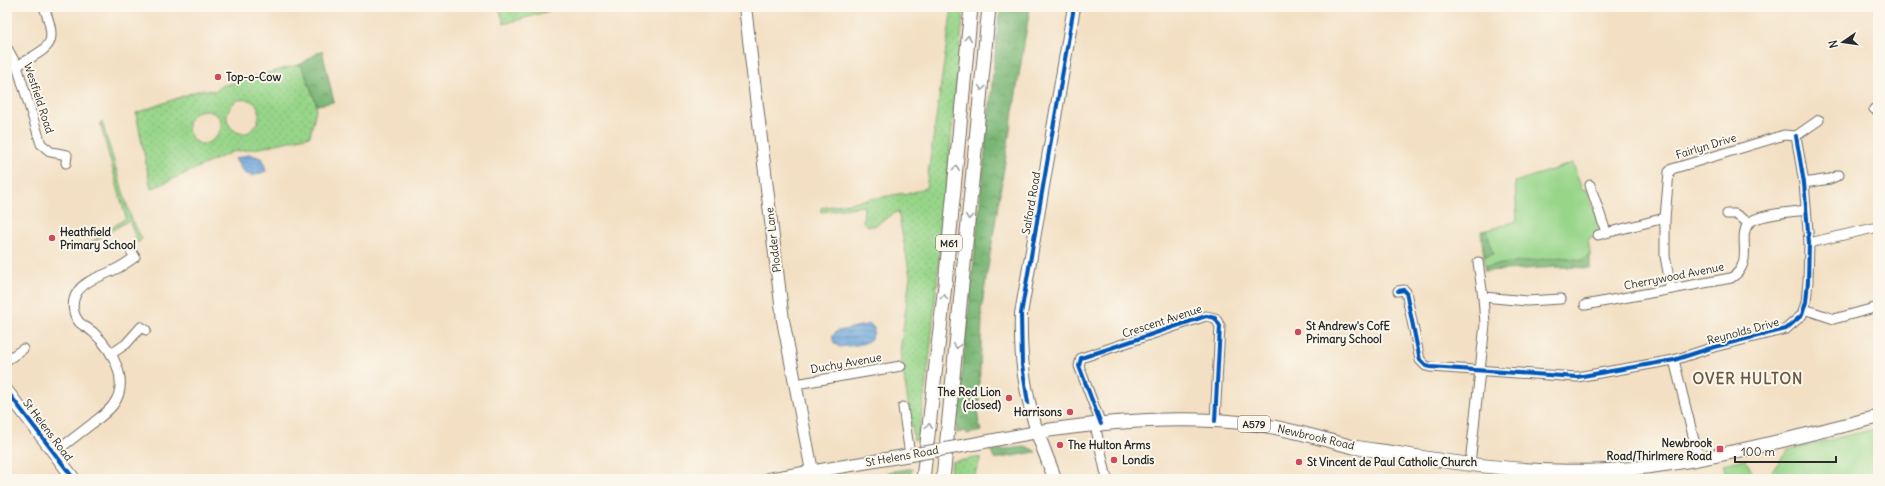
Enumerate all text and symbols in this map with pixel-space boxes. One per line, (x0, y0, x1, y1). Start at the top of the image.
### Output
north arrow (1823, 22, 1863, 62)
one-way arrow (963, 35, 972, 41)
text: N (1826, 39, 1841, 50)
street label: Westfield Road (21, 61, 57, 136)
place label: Top-o-Cow (226, 70, 281, 85)
marker: Top-o-Cow (213, 72, 223, 82)
one-way arrow (977, 85, 986, 91)
street label: Fairlyn Drive (1674, 130, 1738, 162)
one-way arrow (952, 165, 961, 171)
street label: Salford Road (1019, 170, 1044, 236)
street label: Plodder Lane (762, 206, 784, 273)
one-way arrow (965, 214, 974, 220)
place label: Heathfield Primary School (60, 225, 136, 253)
marker: Heathfield Primary School (47, 233, 57, 243)
road number: M61 (936, 235, 962, 251)
street label: Cherrywood Avenue (1623, 259, 1725, 293)
one-way arrow (939, 294, 948, 300)
street label: Crescent Avenue (1120, 301, 1204, 340)
street label: Reynolds Drive (1705, 315, 1781, 347)
place label: St Andrew's CofE Primary School (1306, 319, 1390, 347)
marker: St Andrew's CofE Primary School (1293, 327, 1303, 337)
one-way arrow (952, 343, 961, 349)
street label: Duchy Avenue (809, 350, 883, 376)
district label: OVER HULTON (1693, 369, 1803, 388)
place label: The Red Lion (closed) (938, 385, 1002, 413)
marker: The Red Lion (closed) (1004, 393, 1014, 403)
street label: St Helens Road (20, 396, 76, 464)
place label: Harrisons (1014, 405, 1062, 419)
marker: Harrisons (1065, 407, 1075, 417)
road number: A579 (1238, 416, 1270, 432)
street label: Newbrook Road (1276, 421, 1357, 453)
one-way arrow (924, 423, 933, 429)
place label: Newbrook Road/Thirlmere Road (1607, 436, 1713, 463)
place label: The Hulton Arms (1068, 438, 1151, 452)
scale bar (1735, 438, 1836, 464)
marker: The Hulton Arms (1055, 440, 1065, 450)
street label: St Helens Road (864, 443, 940, 469)
marker: Newbrook Road/Thirlmere Road (1715, 444, 1725, 454)
text: 100 m (1741, 444, 1775, 459)
place label: Londis (1122, 453, 1154, 467)
marker: Londis (1109, 455, 1119, 465)
place label: St Vincent de Paul Catholic Church (1307, 455, 1478, 469)
marker: St Vincent de Paul Catholic Church (1294, 457, 1304, 467)

